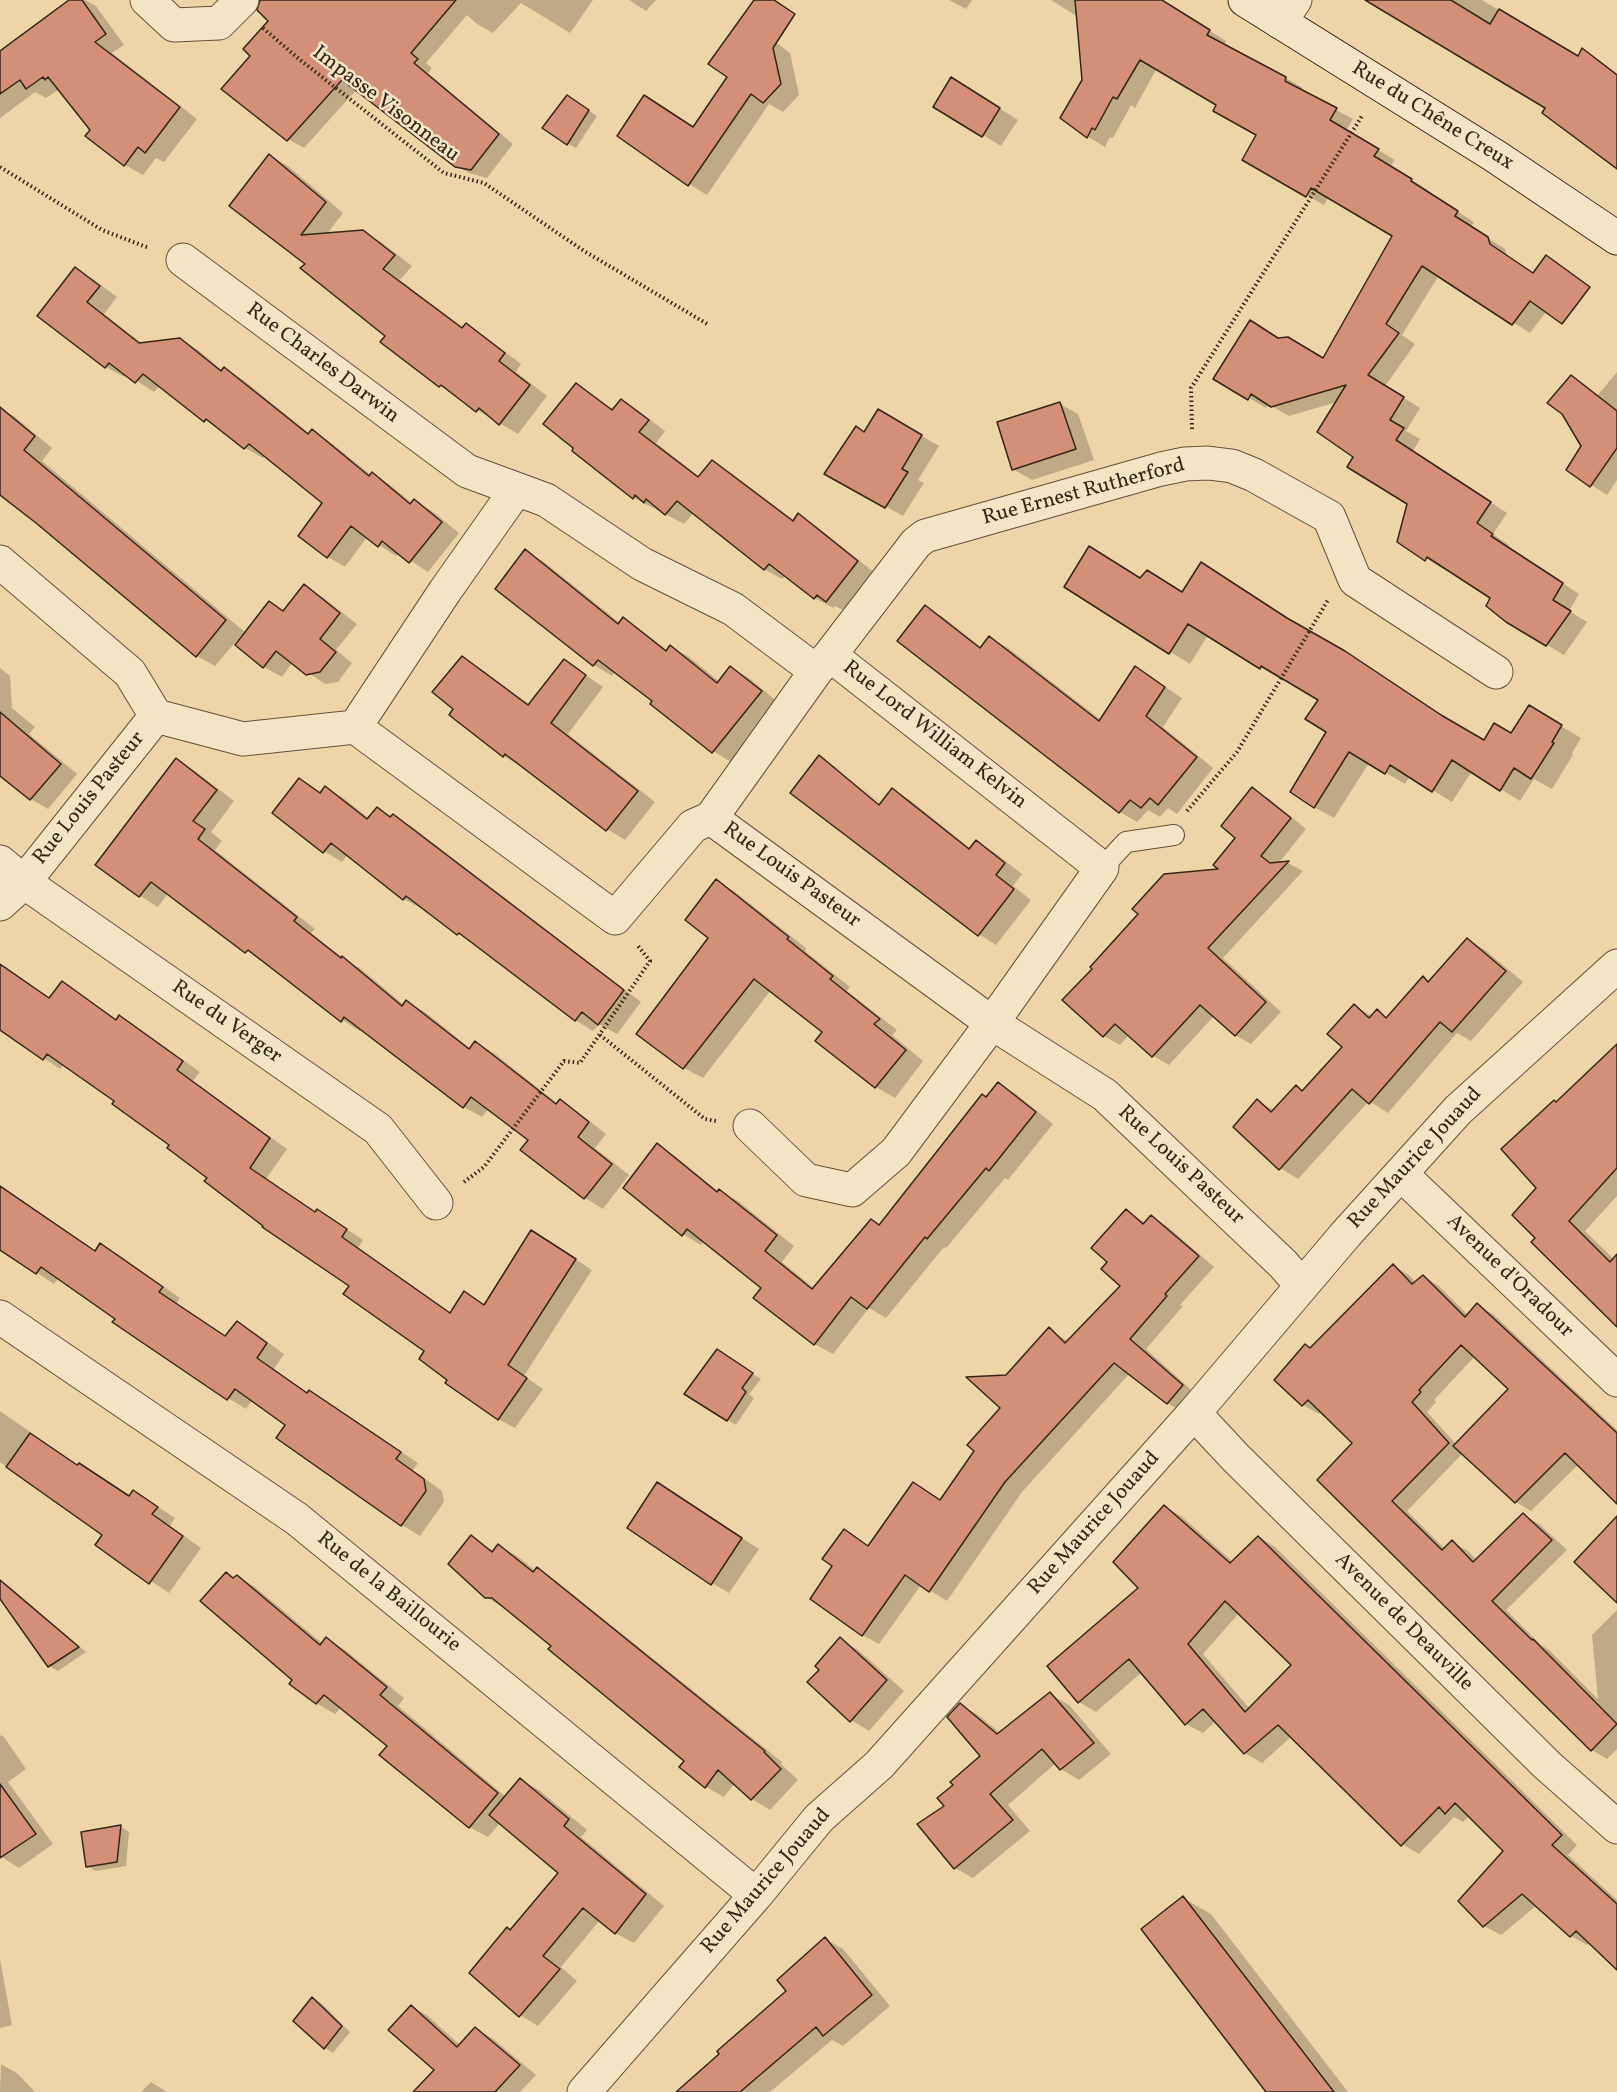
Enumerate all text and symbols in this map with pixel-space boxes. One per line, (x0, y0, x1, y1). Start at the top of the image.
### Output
street label: Impasse Visonneau (306, 41, 464, 169)
street label: Rue du Chêne Creux (1346, 57, 1518, 177)
street label: Rue Charles Darwin (241, 298, 403, 430)
street label: Rue Ernest Rutherford (980, 454, 1188, 532)
street label: Rue Lord William Kelvin (837, 656, 1031, 816)
street label: Rue Louis Pasteur (29, 727, 151, 871)
street label: Rue Louis Pasteur (717, 818, 865, 934)
street label: Rue du Verger (166, 976, 286, 1070)
street label: Rue Maurice Jouaud (1344, 1083, 1488, 1235)
street label: Rue Louis Pasteur (1111, 1101, 1249, 1231)
street label: Avenue d'Oradour (1440, 1210, 1578, 1344)
street label: Rue Maurice Jouaud (1024, 1447, 1166, 1601)
street label: Rue de la Baillourie (311, 1527, 465, 1659)
street label: Avenue de Deauville (1328, 1548, 1478, 1698)
street label: Rue Maurice Jouaud (697, 1804, 837, 1960)

